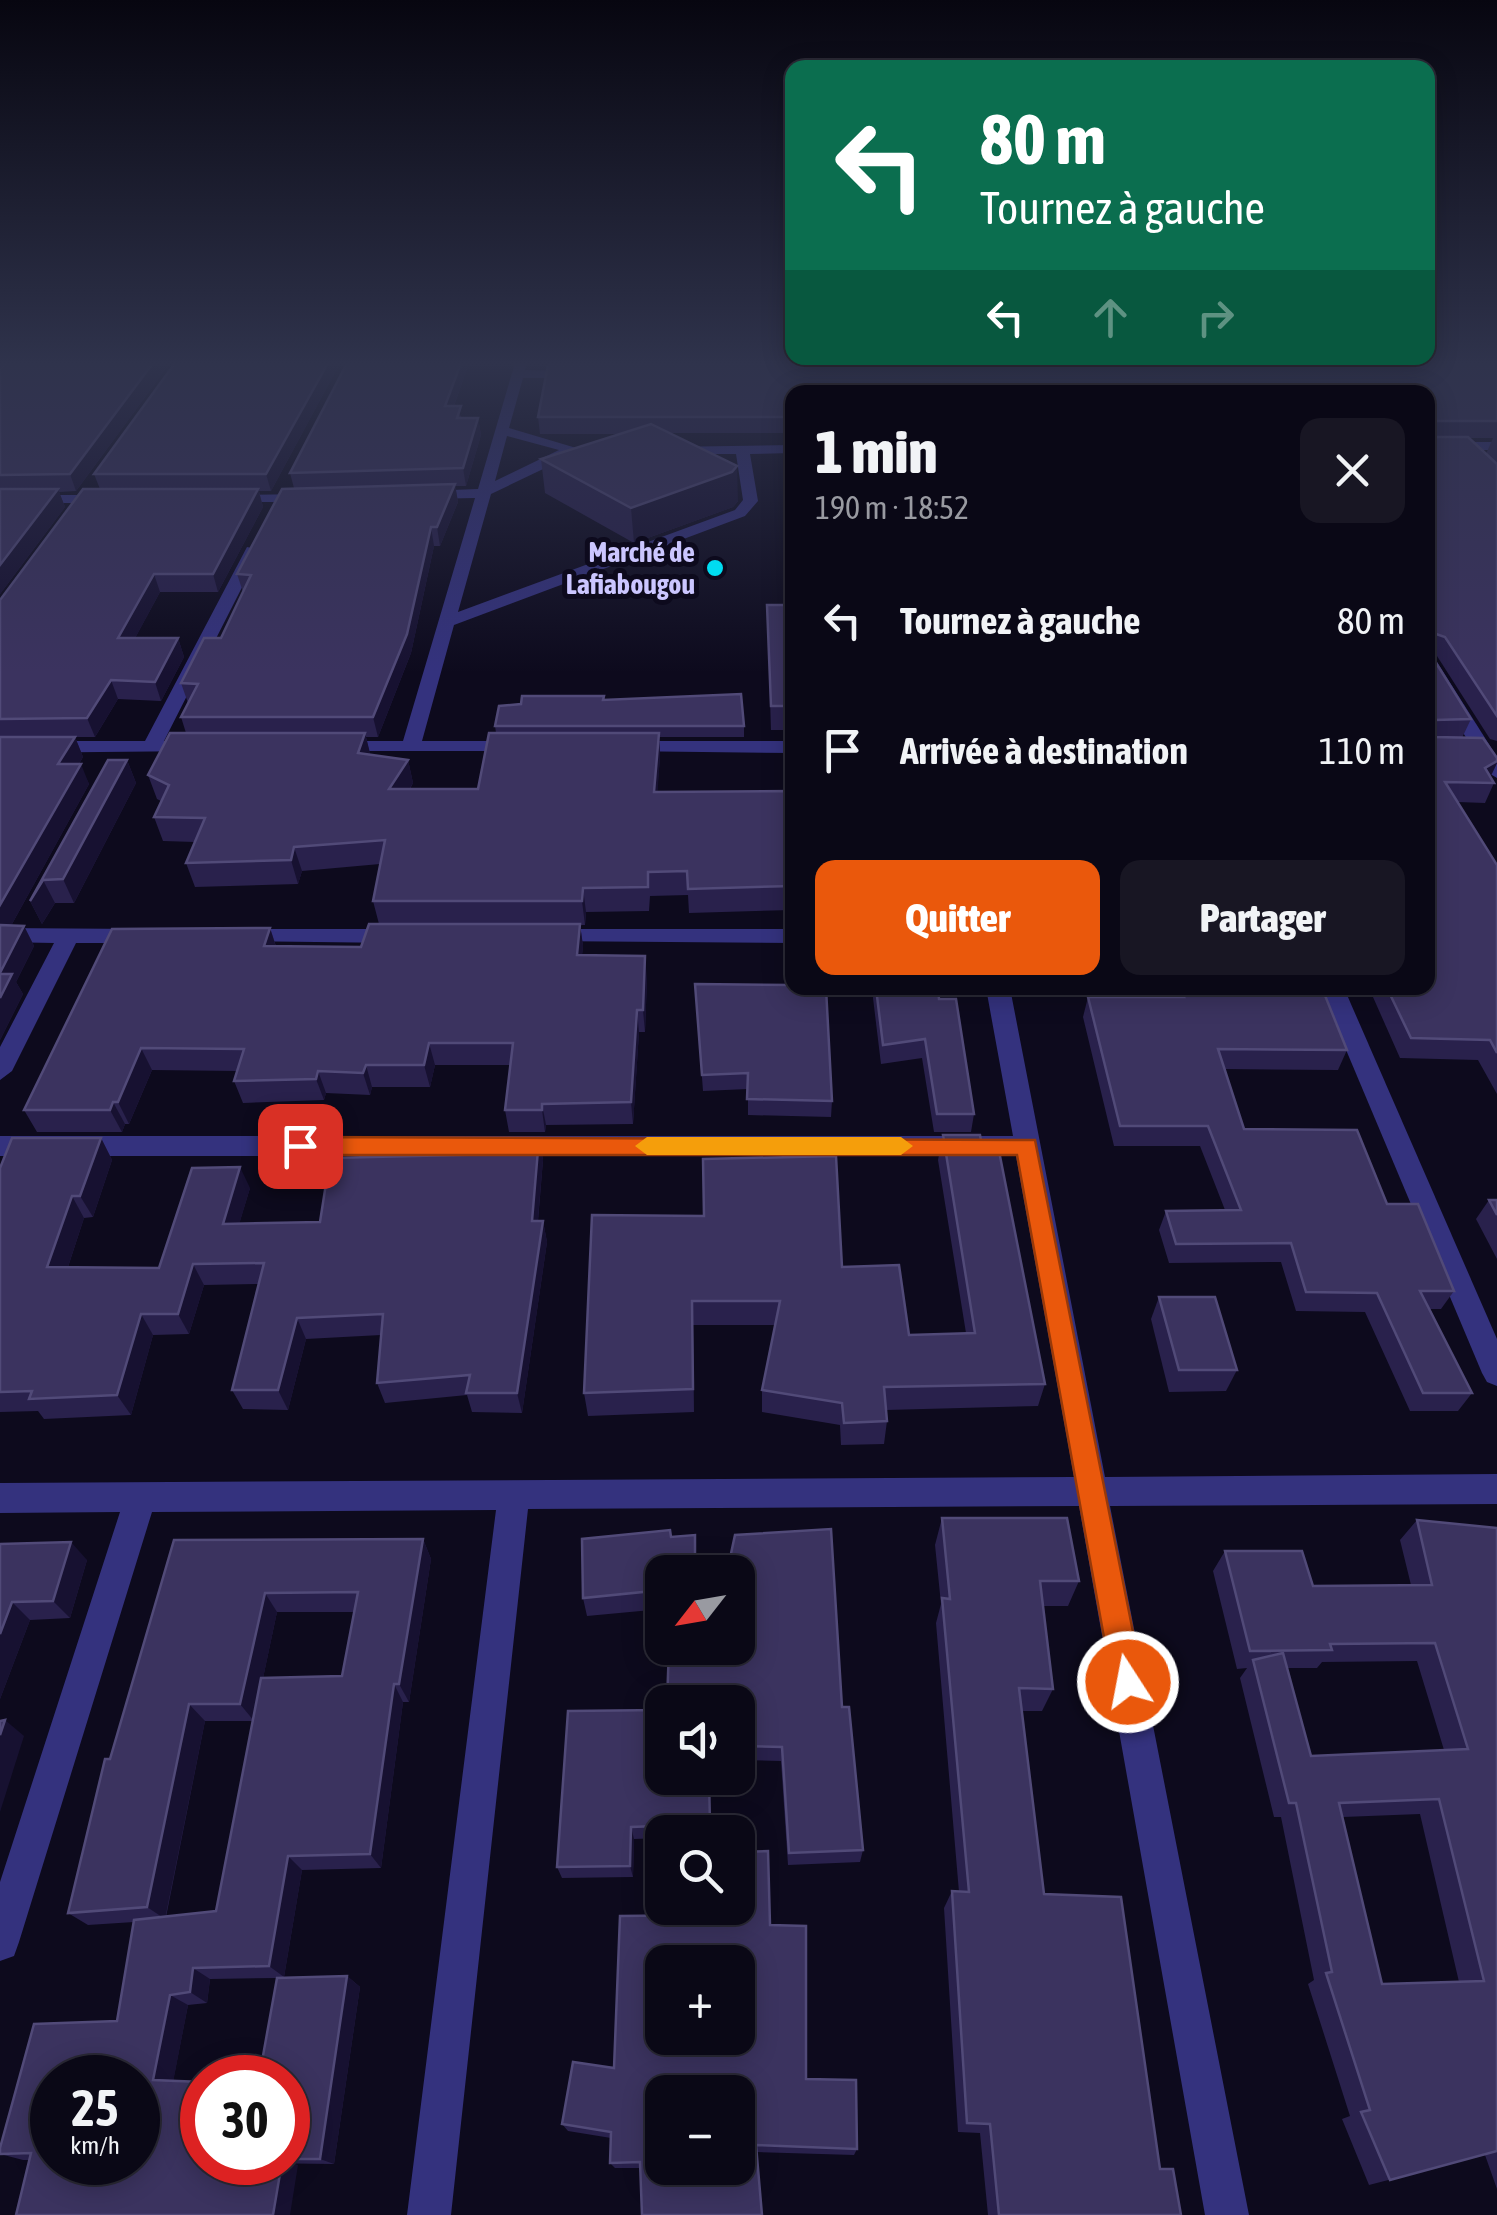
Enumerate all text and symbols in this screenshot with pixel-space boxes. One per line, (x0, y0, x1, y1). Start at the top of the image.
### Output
text: 80 m (980, 99, 1106, 179)
icon: left (815, 100, 945, 230)
text: Tournez à gauche (980, 182, 1265, 234)
icon: left (978, 290, 1033, 345)
icon: ahead (1083, 290, 1138, 345)
icon: right (1188, 290, 1243, 345)
text: 1 min (815, 417, 938, 486)
button: close (1300, 418, 1405, 523)
text: 190 m · 18:52 (815, 489, 969, 526)
place label: Marché de Lafiabougou (566, 536, 695, 600)
marker: Marché de Lafiabougou (704, 557, 726, 579)
icon: left (815, 593, 870, 648)
text: Tournez à gauche (900, 599, 1141, 642)
text: 80 m (1337, 599, 1405, 642)
icon: arrive (815, 723, 870, 778)
text: Arrivée à destination (900, 729, 1188, 772)
text: 110 m (1319, 729, 1405, 772)
button: Quitter (815, 860, 1100, 975)
button: Partager (1120, 860, 1405, 975)
pin (258, 1104, 343, 1189)
icon: arrive (273, 1119, 328, 1174)
north arrow (645, 1555, 755, 1665)
map controls (645, 1555, 755, 2185)
position arrow (1076, 1630, 1180, 1734)
button: sound (645, 1685, 755, 1795)
button: search (645, 1815, 755, 1925)
button: + (645, 1945, 755, 2055)
speed limit sign: 30 (180, 2055, 310, 2185)
button: − (645, 2075, 755, 2185)
text: 25 (71, 2079, 118, 2137)
text: km/h (70, 2131, 120, 2159)

